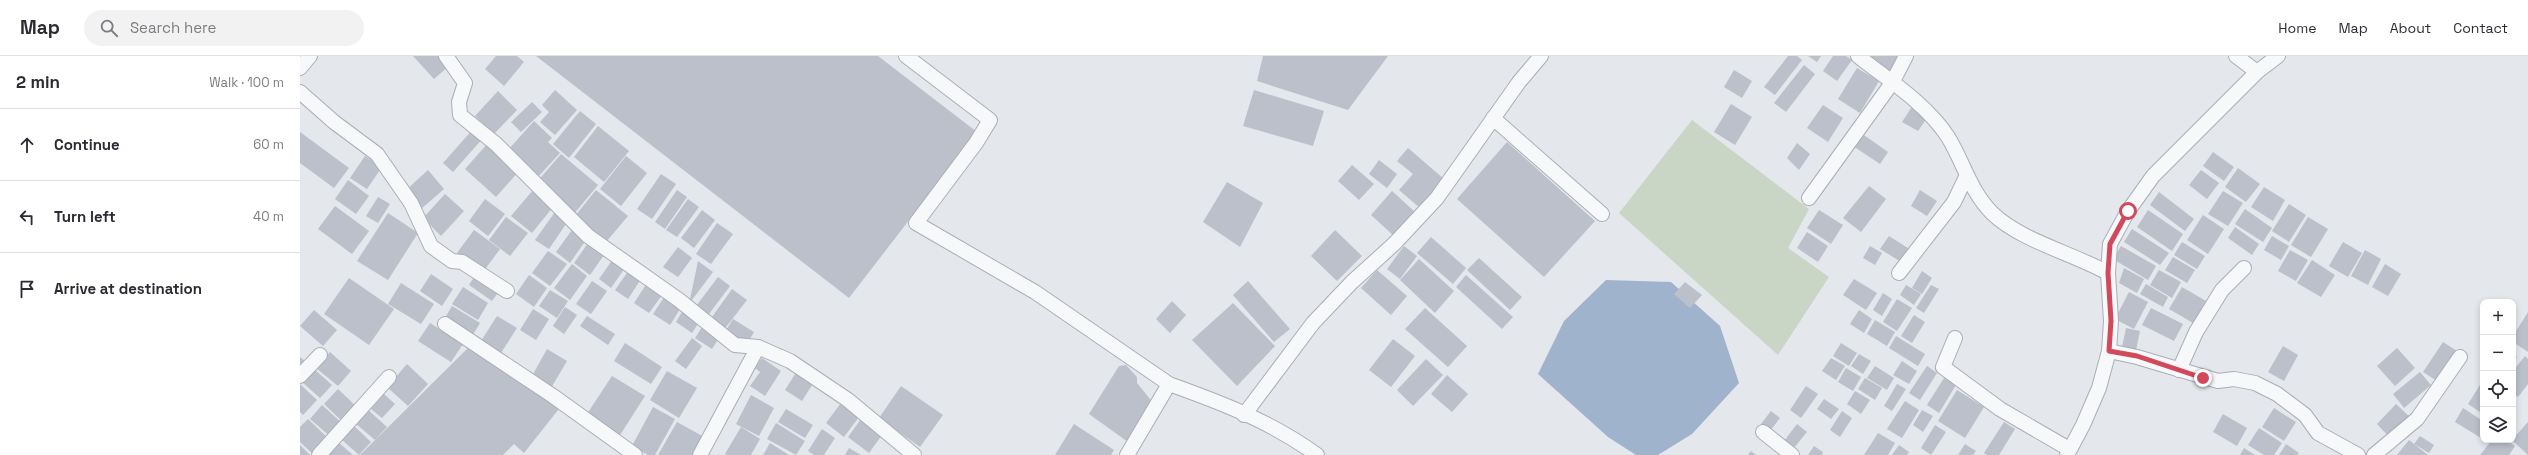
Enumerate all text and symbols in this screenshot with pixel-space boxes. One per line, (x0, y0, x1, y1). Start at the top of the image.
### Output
search box (84, 10, 364, 46)
text: Map (20, 15, 60, 40)
icon: search (98, 17, 120, 39)
text: Search here (130, 18, 216, 37)
text: Home (2278, 19, 2316, 37)
text: Map (2338, 19, 2368, 37)
text: About (2390, 19, 2431, 37)
text: Contact (2453, 19, 2508, 37)
text: 2 min (16, 71, 60, 93)
text: Walk · 100 m (209, 74, 284, 91)
icon: ahead (16, 134, 38, 156)
text: Continue (54, 135, 120, 154)
text: 60 m (253, 136, 284, 153)
route start (2119, 202, 2137, 220)
icon: left (16, 206, 38, 228)
text: Turn left (54, 207, 116, 226)
text: 40 m (253, 208, 284, 225)
icon: arrive (16, 278, 38, 300)
text: Arrive at destination (54, 279, 202, 298)
map controls (2480, 299, 2516, 443)
button: + (2480, 299, 2516, 335)
button: − (2480, 335, 2516, 371)
route end (2194, 369, 2212, 387)
button: locate (2480, 371, 2516, 407)
button: layers (2480, 407, 2516, 443)

